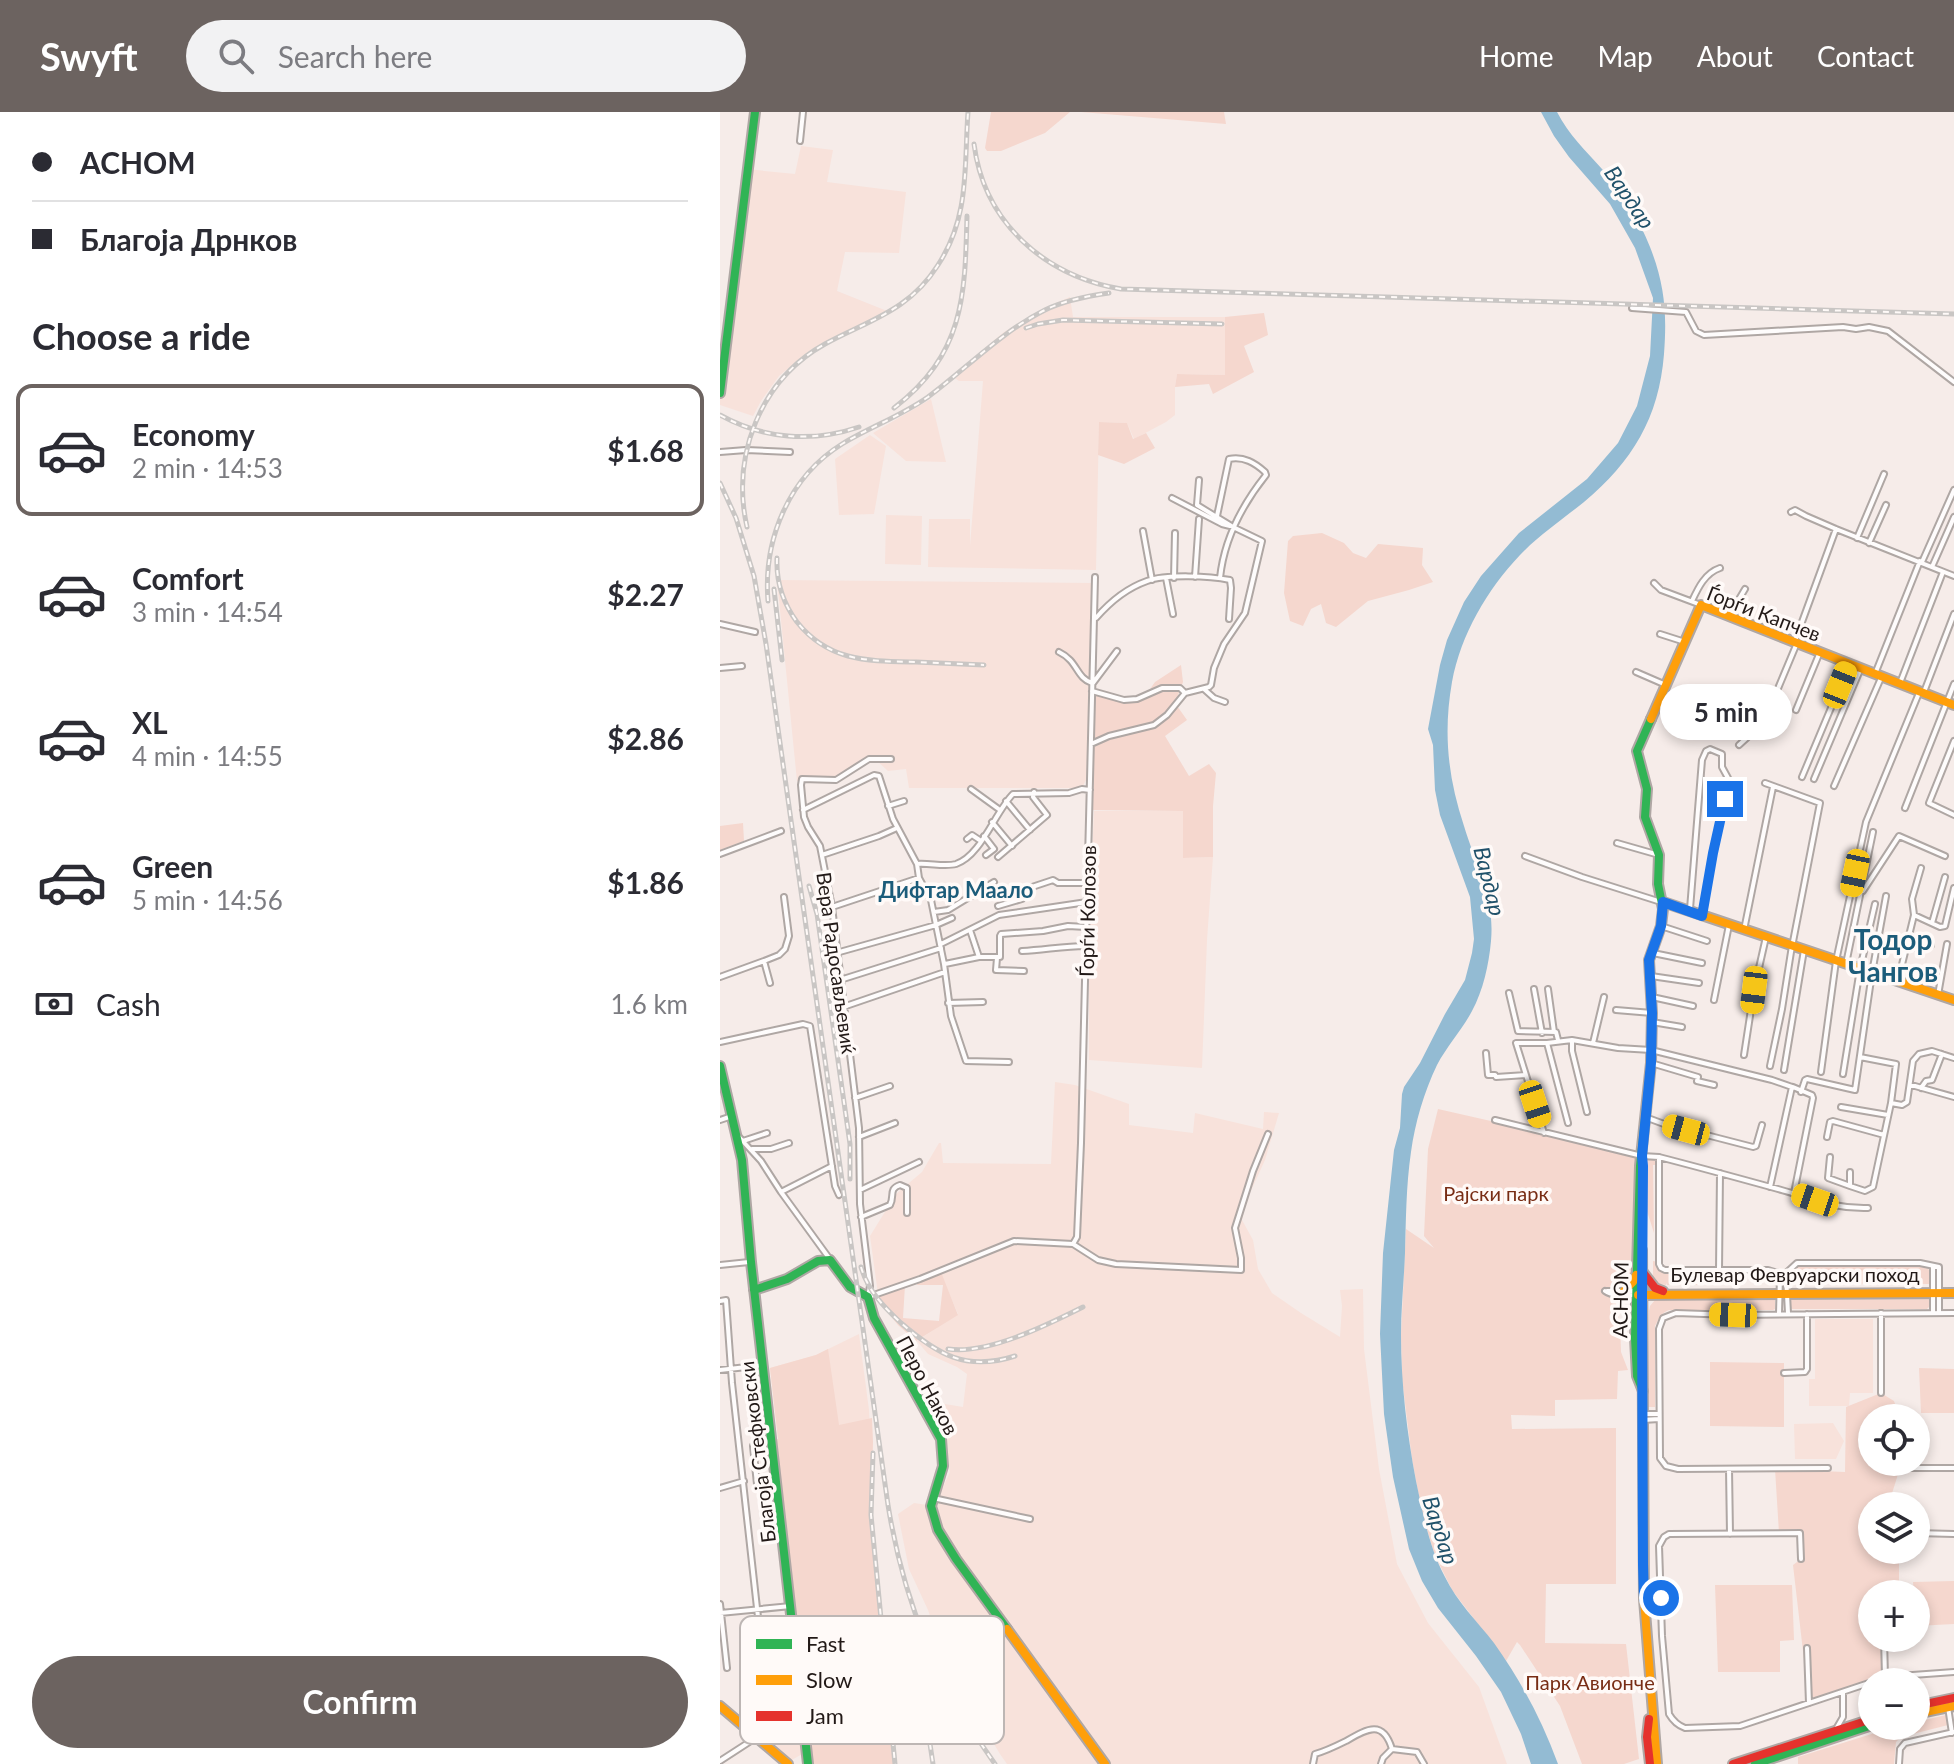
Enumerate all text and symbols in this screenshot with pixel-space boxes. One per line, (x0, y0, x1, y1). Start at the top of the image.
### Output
search box (186, 20, 746, 92)
text: Swyft (40, 33, 138, 79)
icon: search (214, 34, 258, 78)
text: Search here (278, 38, 432, 74)
text: Home (1479, 39, 1554, 73)
text: Map (1598, 39, 1653, 73)
text: About (1697, 39, 1773, 73)
text: Contact (1817, 39, 1914, 73)
text: АСНОМ (80, 144, 196, 180)
water label: Вардар (1599, 160, 1661, 234)
text: Благоја Дрнков (80, 221, 297, 257)
text: Choose a ride (32, 314, 251, 358)
icon: car (36, 414, 108, 486)
text: Economy (132, 416, 255, 452)
text: $1.68 (607, 432, 684, 468)
text: 2 min · 14:53 (132, 452, 283, 484)
icon: car (36, 558, 108, 630)
text: Comfort (132, 560, 244, 596)
text: $2.27 (607, 576, 684, 612)
street label: Ѓорѓи Капчев (1704, 580, 1824, 646)
text: 3 min · 14:54 (132, 596, 283, 628)
car (1820, 658, 1860, 712)
callout: 5 min (1659, 683, 1791, 739)
text: 5 min (1694, 696, 1758, 728)
icon: car (36, 702, 108, 774)
text: XL (132, 704, 168, 740)
text: $2.86 (607, 720, 684, 756)
text: 4 min · 14:55 (132, 740, 283, 772)
route end (1707, 781, 1743, 817)
water label: Вардар (1468, 844, 1512, 918)
street label: Ѓорѓи Колозов (1074, 845, 1100, 977)
icon: car (36, 846, 108, 918)
car (1838, 847, 1872, 899)
text: Green (132, 848, 213, 884)
text: $1.86 (607, 864, 684, 900)
street label: Вера Радосављевиќ (812, 871, 862, 1056)
district label: Дифтар Маало (878, 876, 1034, 903)
text: 5 min · 14:56 (132, 884, 283, 916)
district label: Тодор Чангов (1848, 922, 1938, 988)
car (1739, 965, 1769, 1015)
icon: cash (32, 982, 76, 1026)
text: Cash (96, 986, 161, 1022)
text: 1.6 km (610, 988, 688, 1020)
car (1516, 1077, 1554, 1131)
car (1660, 1112, 1712, 1148)
park label: Рајски парк (1443, 1181, 1550, 1205)
car (1788, 1181, 1842, 1219)
street label: АСНОМ (1607, 1262, 1633, 1338)
street label: Булевар Февруарски поход (1670, 1262, 1920, 1286)
car (1709, 1302, 1757, 1328)
street label: Перо Наков (892, 1331, 964, 1439)
street label: Благоја Стефковски (734, 1360, 780, 1544)
map controls (1858, 1404, 1930, 1740)
button: locate (1858, 1404, 1930, 1476)
water label: Вардар (1417, 1492, 1465, 1568)
button: layers (1858, 1492, 1930, 1564)
route start (1643, 1580, 1679, 1616)
button: + (1858, 1580, 1930, 1652)
legend (740, 1616, 1004, 1744)
text: Fast (806, 1630, 845, 1657)
button: Confirm (32, 1656, 688, 1748)
text: Slow (806, 1666, 853, 1693)
button: − (1858, 1668, 1930, 1740)
park label: Парк Авионче (1525, 1670, 1655, 1694)
text: Jam (806, 1702, 844, 1729)

